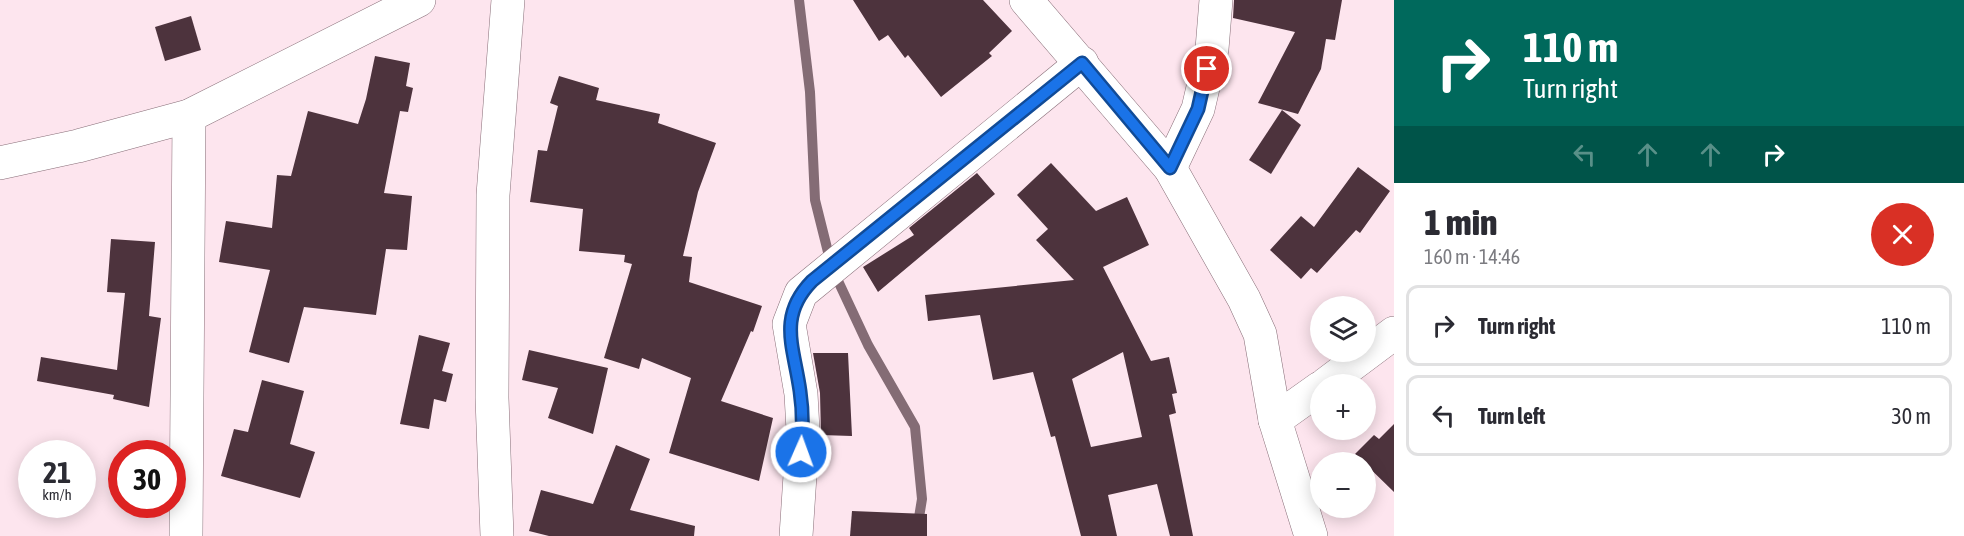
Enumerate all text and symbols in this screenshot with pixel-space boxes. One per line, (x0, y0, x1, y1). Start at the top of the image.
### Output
text: 110 m (1523, 23, 1618, 71)
icon: right (1424, 24, 1502, 102)
pin (1181, 43, 1232, 94)
icon: arrive (1190, 52, 1223, 85)
text: Turn right (1523, 73, 1618, 104)
icon: left (1568, 138, 1601, 171)
icon: ahead (1631, 138, 1664, 171)
icon: ahead (1694, 138, 1727, 171)
icon: right (1757, 138, 1790, 171)
text: 1 min (1424, 201, 1498, 243)
button: close (1871, 203, 1934, 266)
text: 160 m · 14:46 (1424, 245, 1520, 268)
map controls (1310, 296, 1376, 518)
button: layers (1310, 296, 1376, 362)
icon: right (1427, 309, 1460, 342)
text: Turn right (1478, 313, 1555, 339)
text: 110 m (1881, 313, 1931, 339)
button: + (1310, 374, 1376, 440)
icon: left (1427, 399, 1460, 432)
text: Turn left (1478, 403, 1545, 429)
text: 30 m (1891, 403, 1931, 429)
position arrow (769, 420, 833, 484)
speed limit sign: 30 (108, 440, 186, 518)
button: − (1310, 452, 1376, 518)
text: 21 (43, 455, 71, 489)
text: km/h (42, 486, 72, 503)

